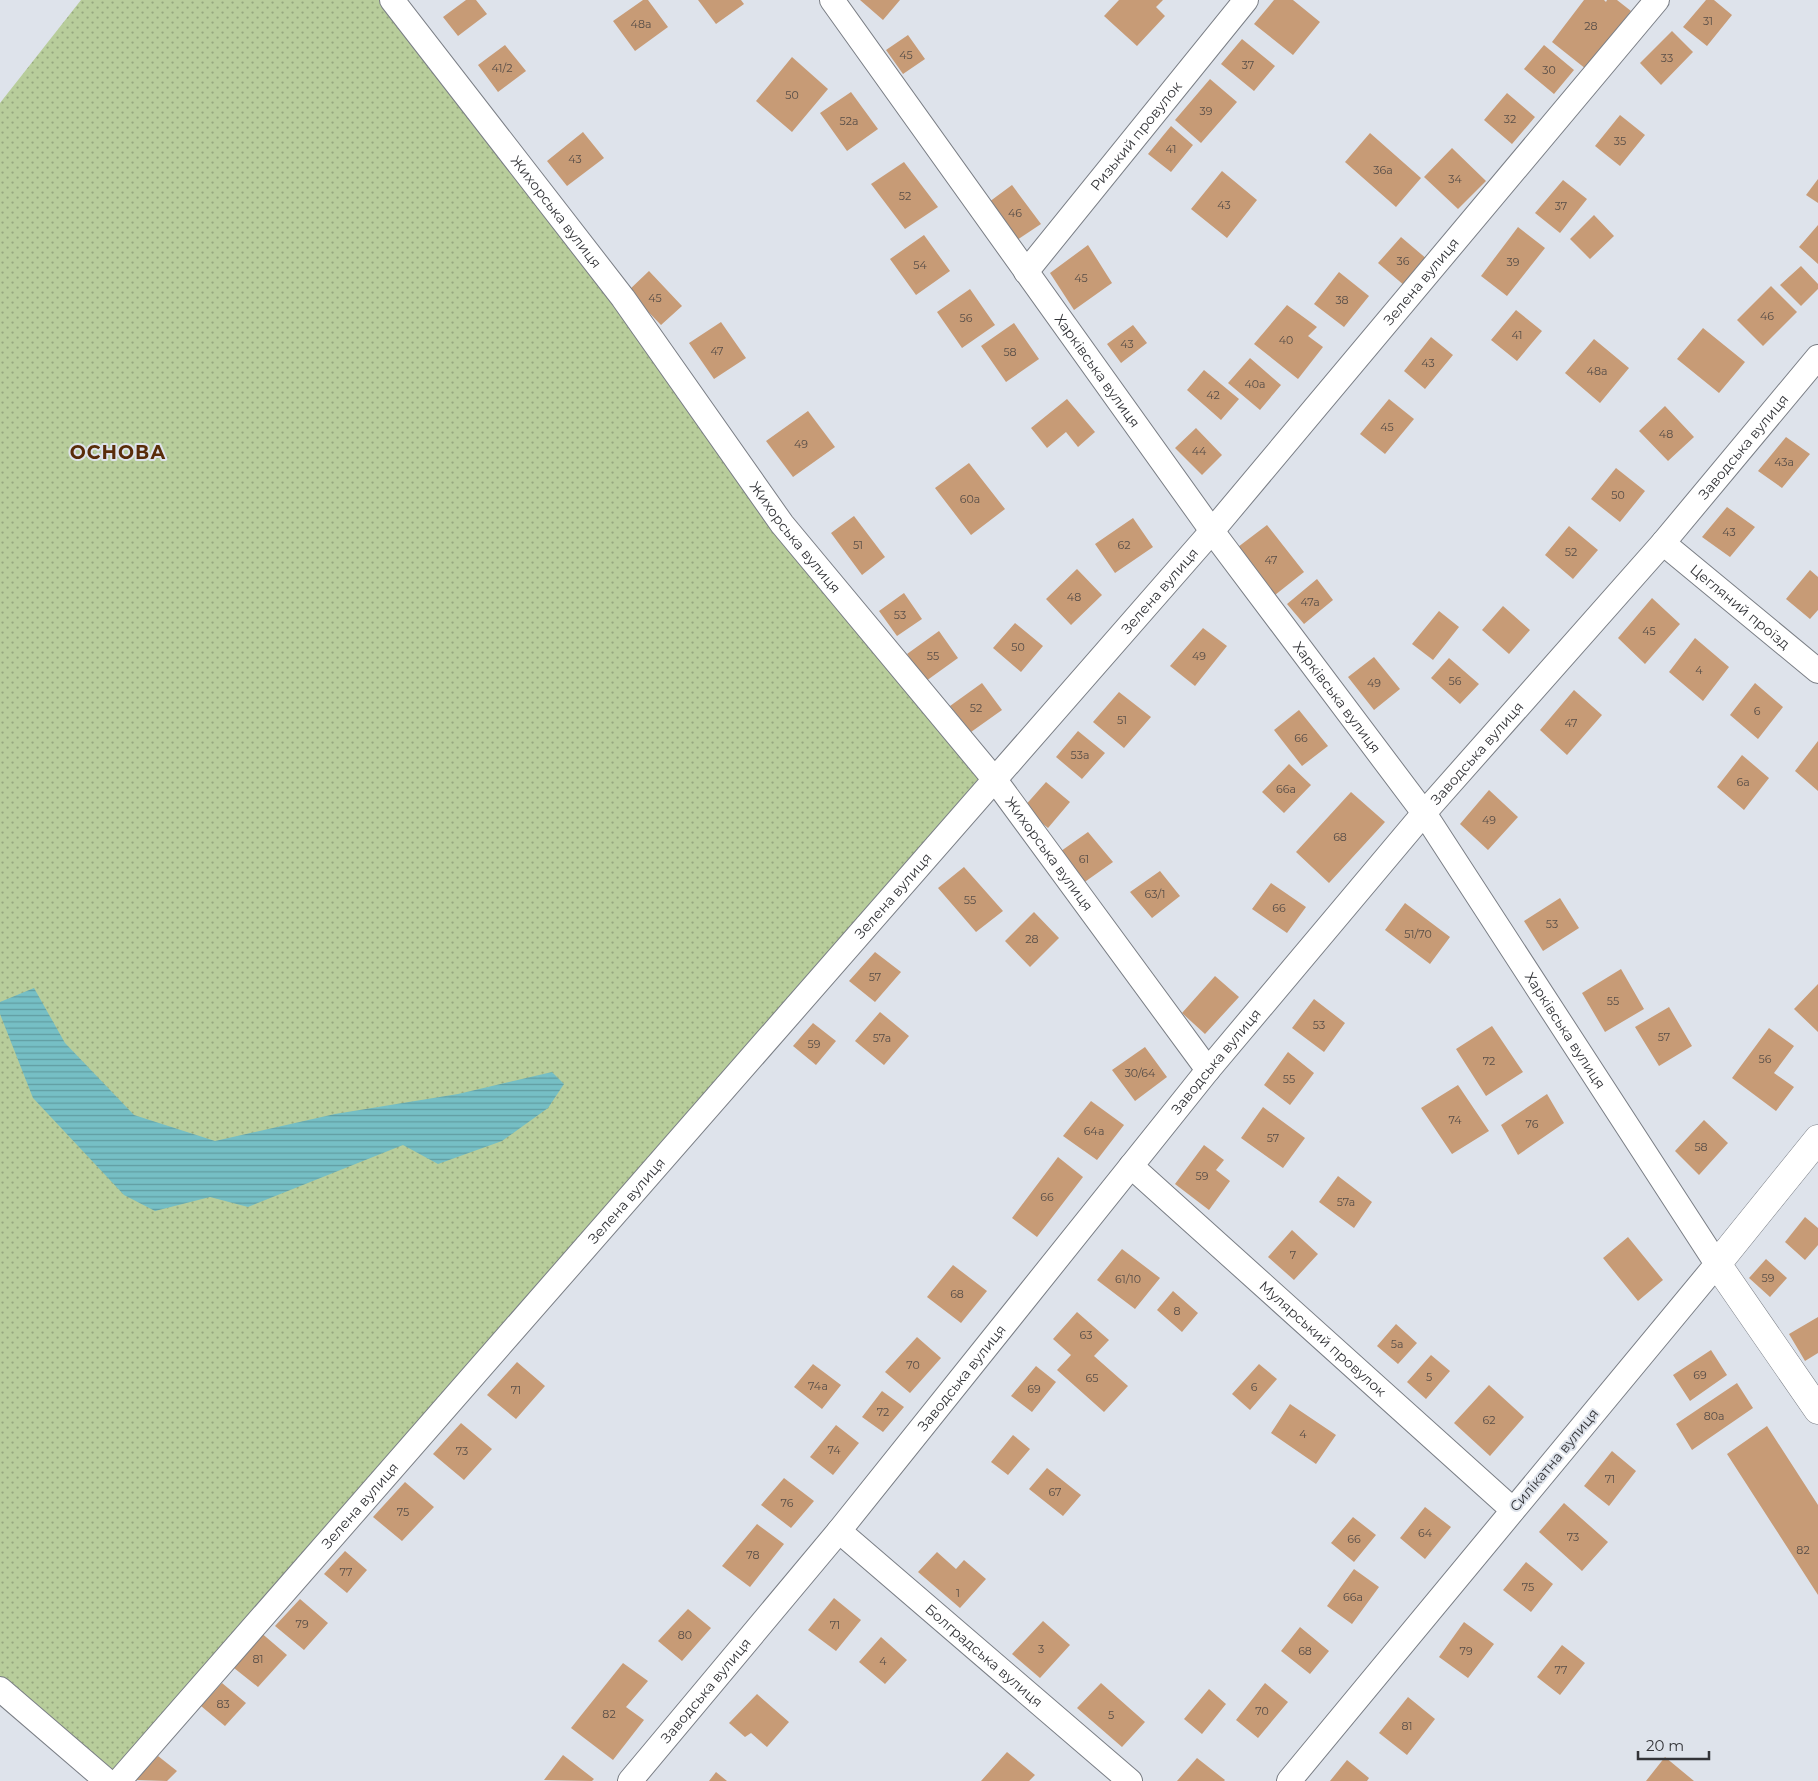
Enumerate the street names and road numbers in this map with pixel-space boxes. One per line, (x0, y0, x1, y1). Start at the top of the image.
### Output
street label: Ризький провулок (1086, 78, 1186, 194)
street label: Жихорська вулиця (507, 152, 605, 272)
street label: Зелена вулиця (1379, 234, 1463, 329)
street label: Харківська вулиця (1051, 311, 1144, 431)
street label: Заводська вулиця (1694, 390, 1792, 503)
street label: Жихорська вулиця (746, 478, 845, 597)
street label: Зелена вулиця (1117, 544, 1202, 638)
street label: Цегляний проїзд (1686, 560, 1794, 653)
street label: Харківська вулиця (1289, 638, 1385, 757)
street label: Заводська вулиця (1427, 698, 1527, 808)
street label: Жихорська вулиця (1001, 793, 1097, 915)
street label: Зелена вулиця (851, 849, 936, 943)
street label: Харківська вулиця (1521, 969, 1610, 1092)
street label: Заводська вулиця (1167, 1005, 1265, 1118)
street label: Зелена вулиця (584, 1154, 669, 1247)
street label: Мулярський провулок (1256, 1277, 1390, 1400)
street label: Заводська вулиця (913, 1321, 1010, 1435)
street label: Силікатна вулиця (1506, 1405, 1602, 1515)
street label: Зелена вулиця (317, 1459, 402, 1552)
street label: Болградська вулиця (921, 1600, 1046, 1711)
street label: Заводська вулиця (657, 1634, 755, 1747)

